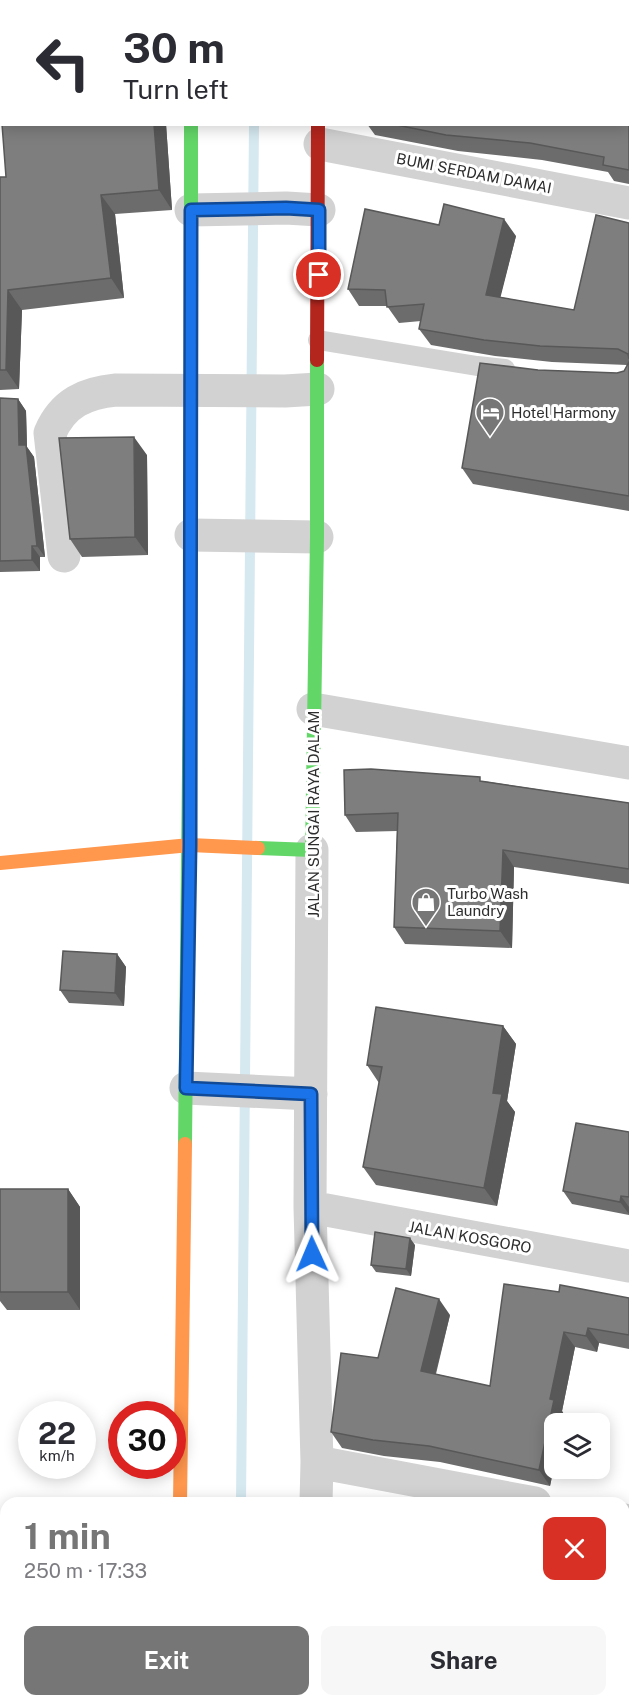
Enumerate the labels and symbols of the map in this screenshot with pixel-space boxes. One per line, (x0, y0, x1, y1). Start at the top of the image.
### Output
street label: BUMI SERDAM DAMAI (395, 150, 553, 196)
pin (293, 249, 344, 300)
hotel icon: Hotel Harmony (474, 396, 506, 438)
place label: Hotel Harmony (511, 404, 616, 421)
street label: JALAN SUNGAI RAYA DALAM (305, 710, 322, 918)
place label: Turbo Wash Laundry (447, 885, 528, 919)
shop icon: Turbo Wash Laundry (410, 886, 442, 928)
street label: JALAN KOSGORO (407, 1218, 533, 1256)
position arrow (280, 1222, 344, 1286)
speed limit sign: 30 (108, 1401, 186, 1479)

